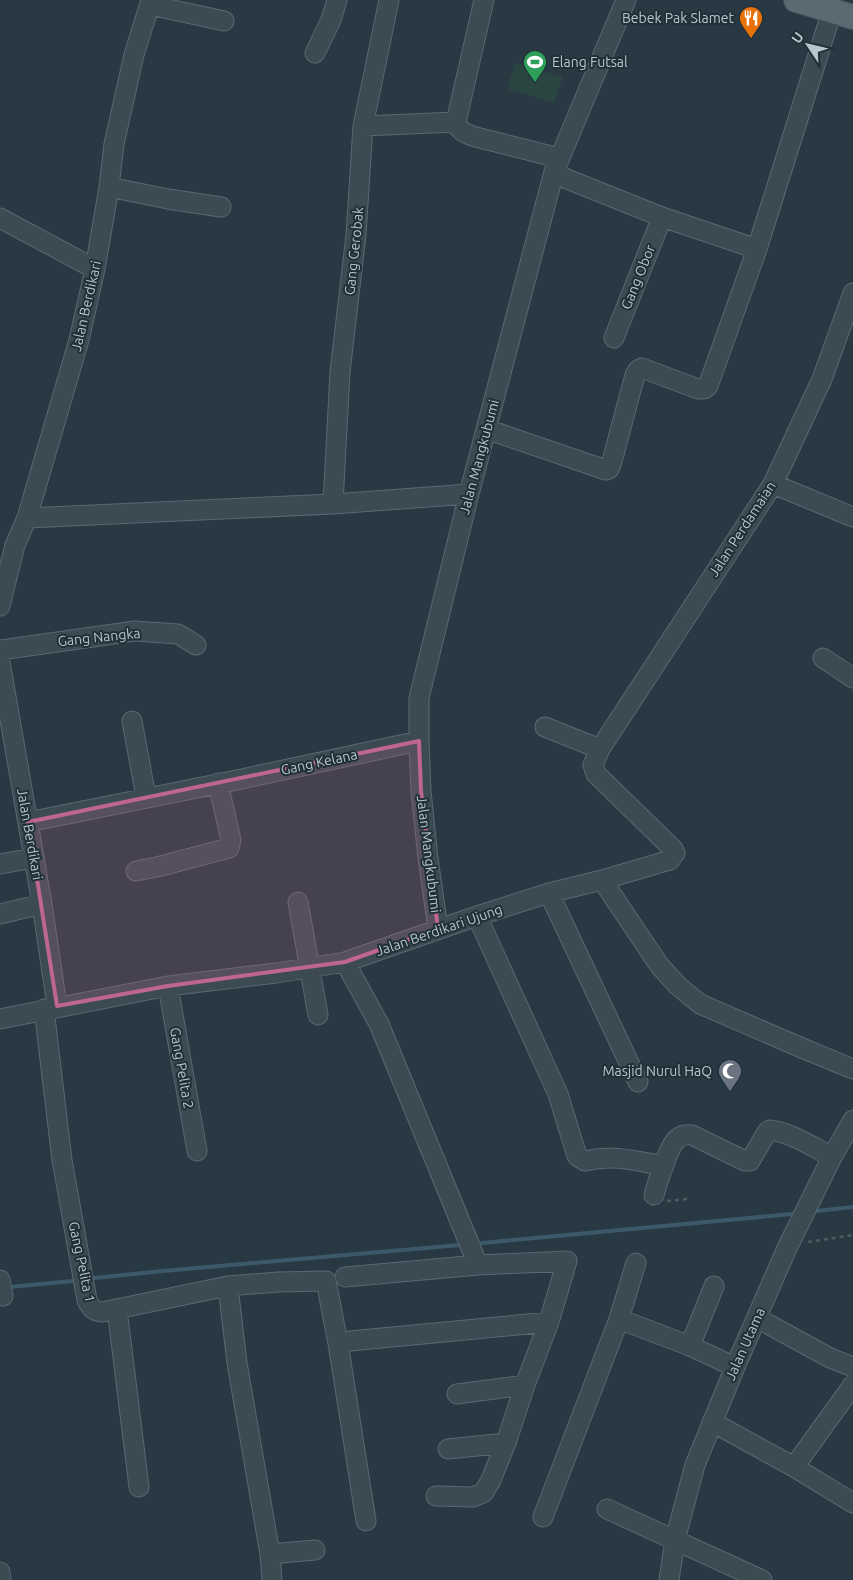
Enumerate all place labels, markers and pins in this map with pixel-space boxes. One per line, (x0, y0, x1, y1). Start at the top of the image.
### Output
restaurant icon: Bebek Pak Slamet (738, 5, 764, 39)
place label: Bebek Pak Slamet (622, 10, 734, 26)
sports icon: Elang Futsal (522, 49, 548, 83)
place label: Elang Futsal (552, 54, 628, 70)
mosque icon: Masjid Nurul HaQ (717, 1058, 743, 1092)
place label: Masjid Nurul HaQ (602, 1063, 712, 1079)

